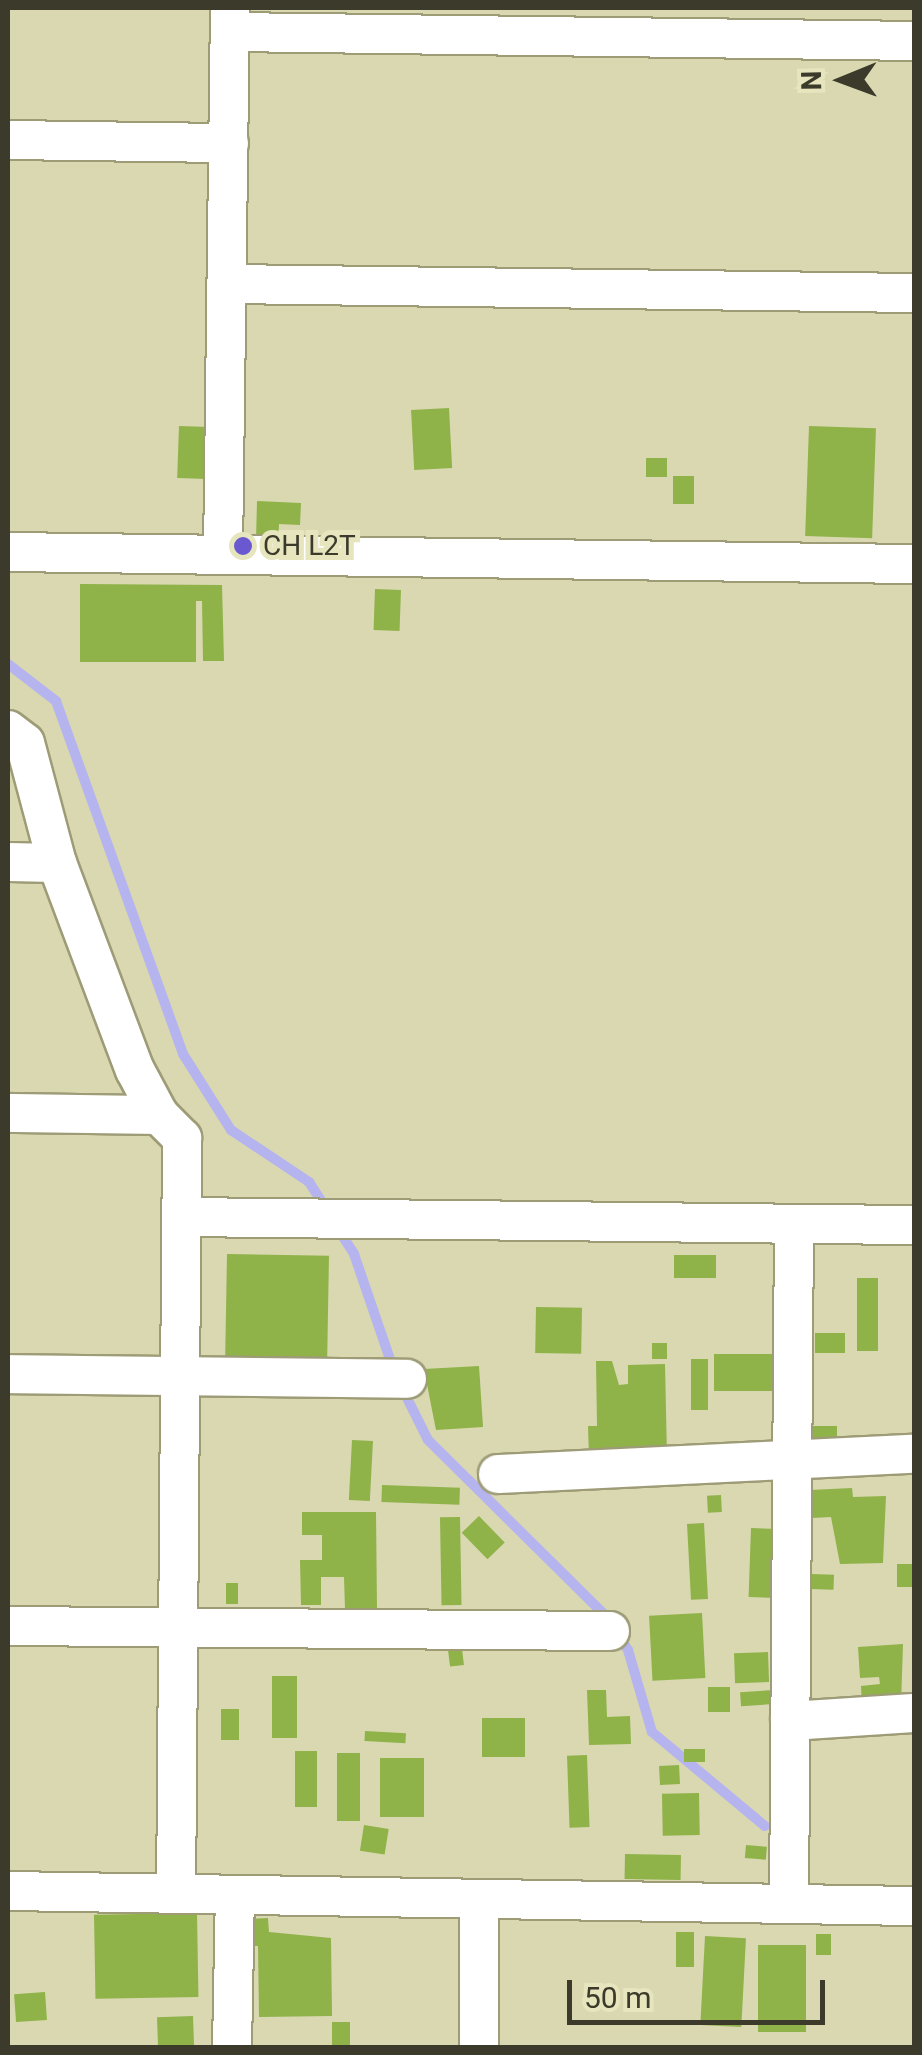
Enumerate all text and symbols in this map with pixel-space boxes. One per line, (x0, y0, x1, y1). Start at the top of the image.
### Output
north arrow (792, 30, 892, 130)
text: N (795, 70, 828, 91)
place label: CH L2T (263, 529, 356, 563)
marker: CH L2T (232, 535, 254, 557)
scale bar (572, 1960, 830, 2022)
text: 50 m (584, 1980, 651, 2015)

